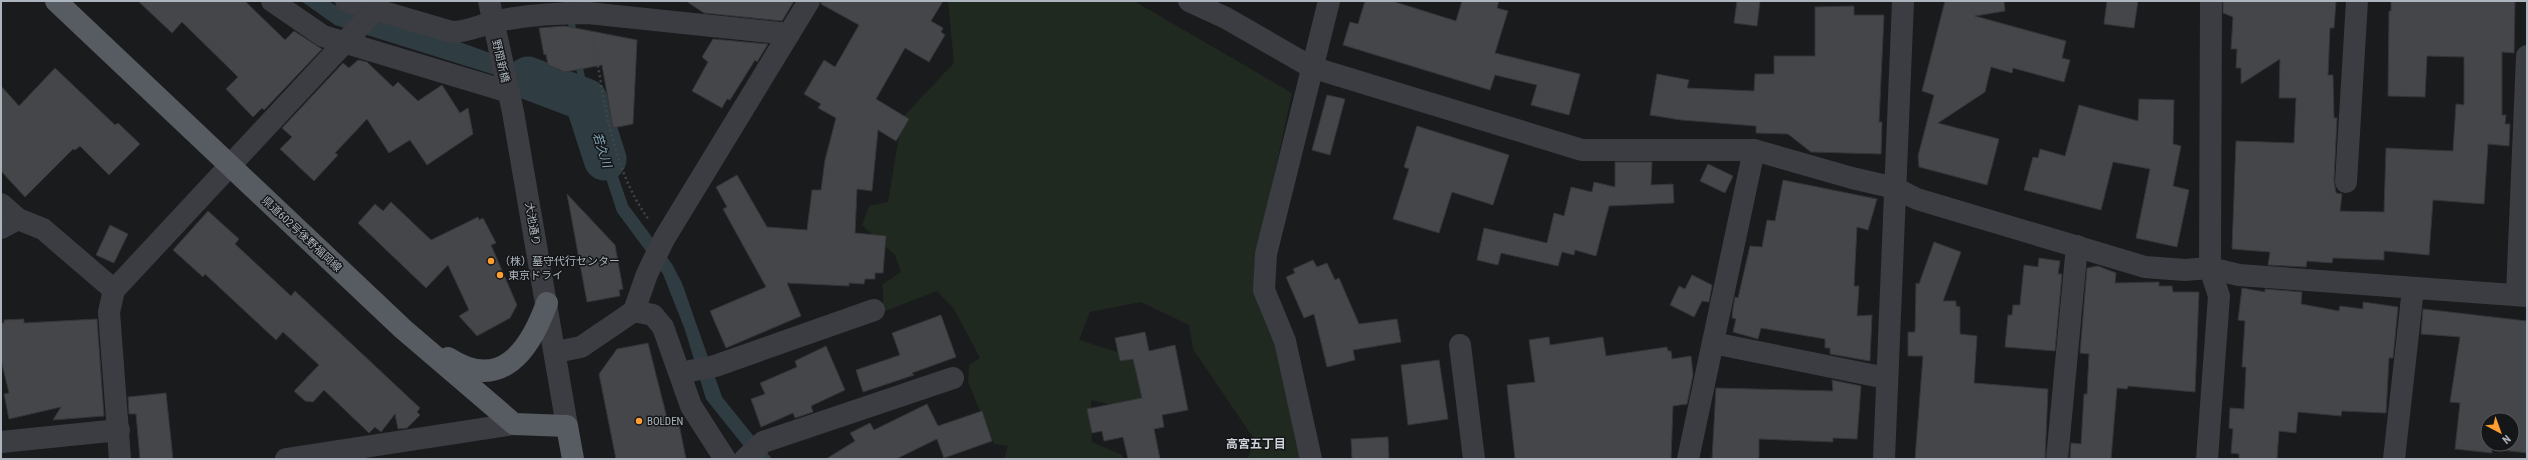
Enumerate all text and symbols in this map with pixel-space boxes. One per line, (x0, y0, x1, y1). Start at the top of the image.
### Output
street label: 野間新橋 (489, 38, 512, 84)
water label: 若久川 (590, 131, 615, 171)
street label: 県道602号後野福岡線 (259, 194, 344, 275)
street label: 大池通り (522, 201, 543, 247)
place label: （株）墓守代行センター (499, 255, 620, 268)
marker: （株）墓守代行センター (486, 256, 496, 266)
place label: 東京ドライ (508, 269, 563, 282)
marker: 東京ドライ (495, 270, 505, 280)
north arrow (2480, 412, 2520, 452)
place label: BOLDEN (647, 415, 683, 428)
marker: BOLDEN (634, 416, 644, 426)
text: N (2499, 432, 2513, 446)
district label: 高宮五丁目 (1226, 437, 1286, 451)

